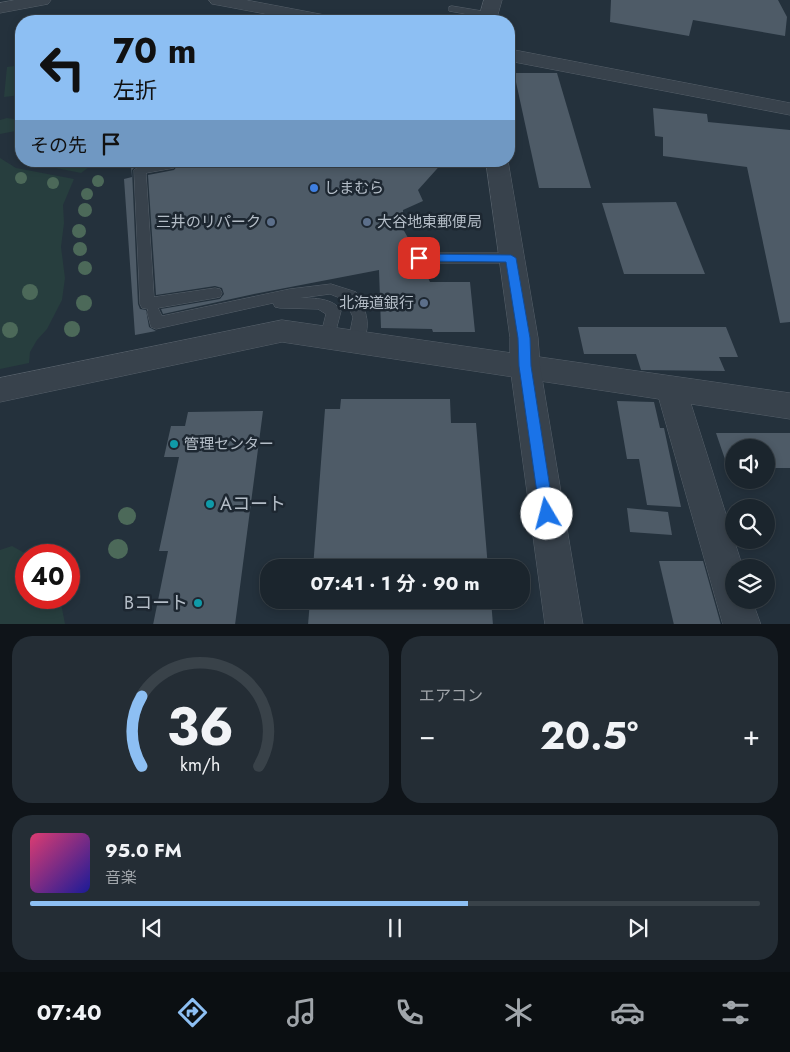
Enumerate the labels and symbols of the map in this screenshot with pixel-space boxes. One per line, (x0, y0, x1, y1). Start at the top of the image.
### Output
place label: しまむら (324, 177, 384, 199)
marker: しまむら (308, 182, 320, 194)
place label: 三井のリパーク (156, 211, 261, 233)
place label: 大谷地東郵便局 (377, 211, 482, 233)
marker: 三井のリパーク (265, 216, 277, 228)
marker: 大谷地東郵便局 (361, 216, 373, 228)
pin (398, 237, 440, 279)
place label: 北海道銀行 (339, 292, 414, 314)
marker: 北海道銀行 (418, 297, 430, 309)
place label: 管理センター (184, 433, 274, 455)
marker: 管理センター (168, 438, 180, 450)
position arrow (520, 487, 572, 539)
place label: Aコート (220, 491, 286, 517)
marker: Aコート (204, 498, 216, 510)
speed limit sign: 40 (15, 544, 80, 609)
place label: Bコート (124, 590, 188, 616)
marker: Bコート (192, 597, 204, 609)

